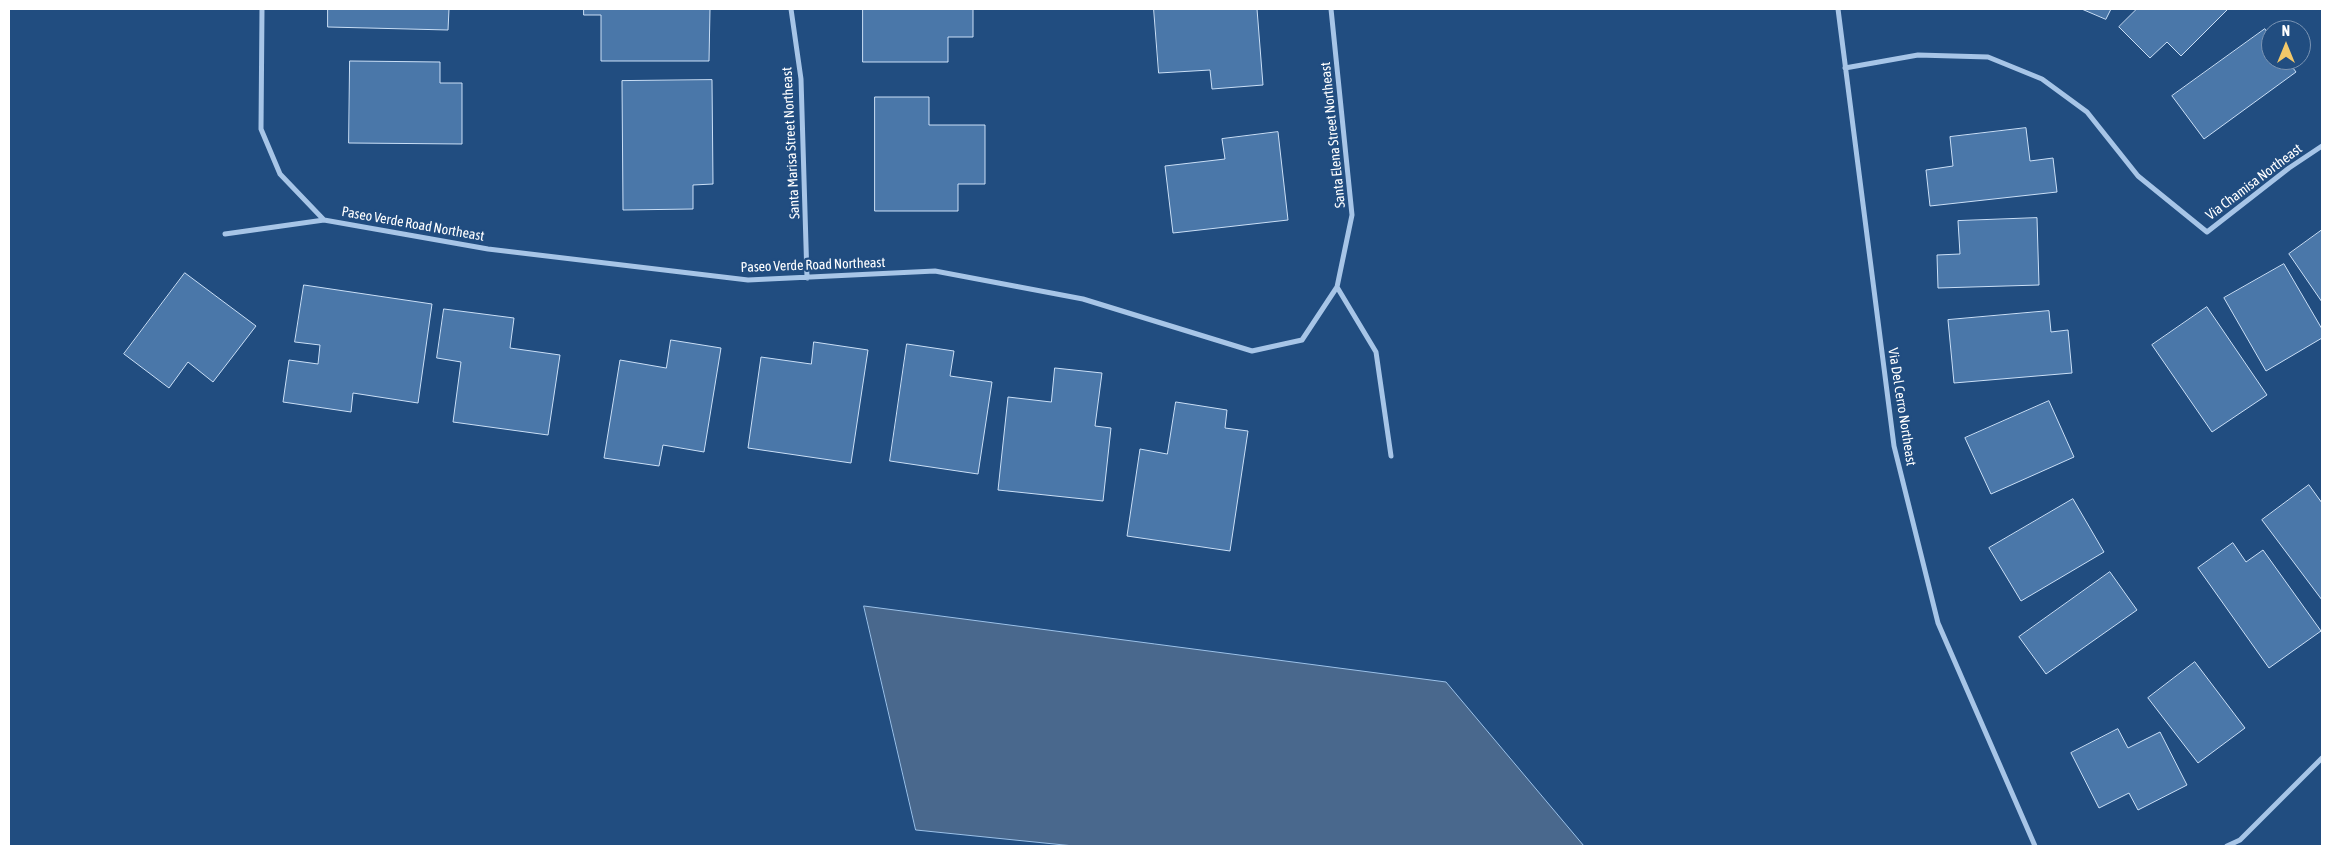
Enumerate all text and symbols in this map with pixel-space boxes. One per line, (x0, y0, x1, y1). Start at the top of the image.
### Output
north arrow (2261, 20, 2311, 70)
text: N (2282, 23, 2290, 39)
street label: Santa Elena Street Northeast (1317, 61, 1349, 209)
street label: Santa Marisa Street Northeast (779, 66, 803, 220)
street label: Via Chamisa Northeast (2203, 140, 2305, 224)
street label: Paseo Verde Road Northeast (340, 203, 486, 245)
street label: Paseo Verde Road Northeast (740, 254, 886, 276)
street label: Via Del Cerro Northeast (1884, 347, 1920, 467)

